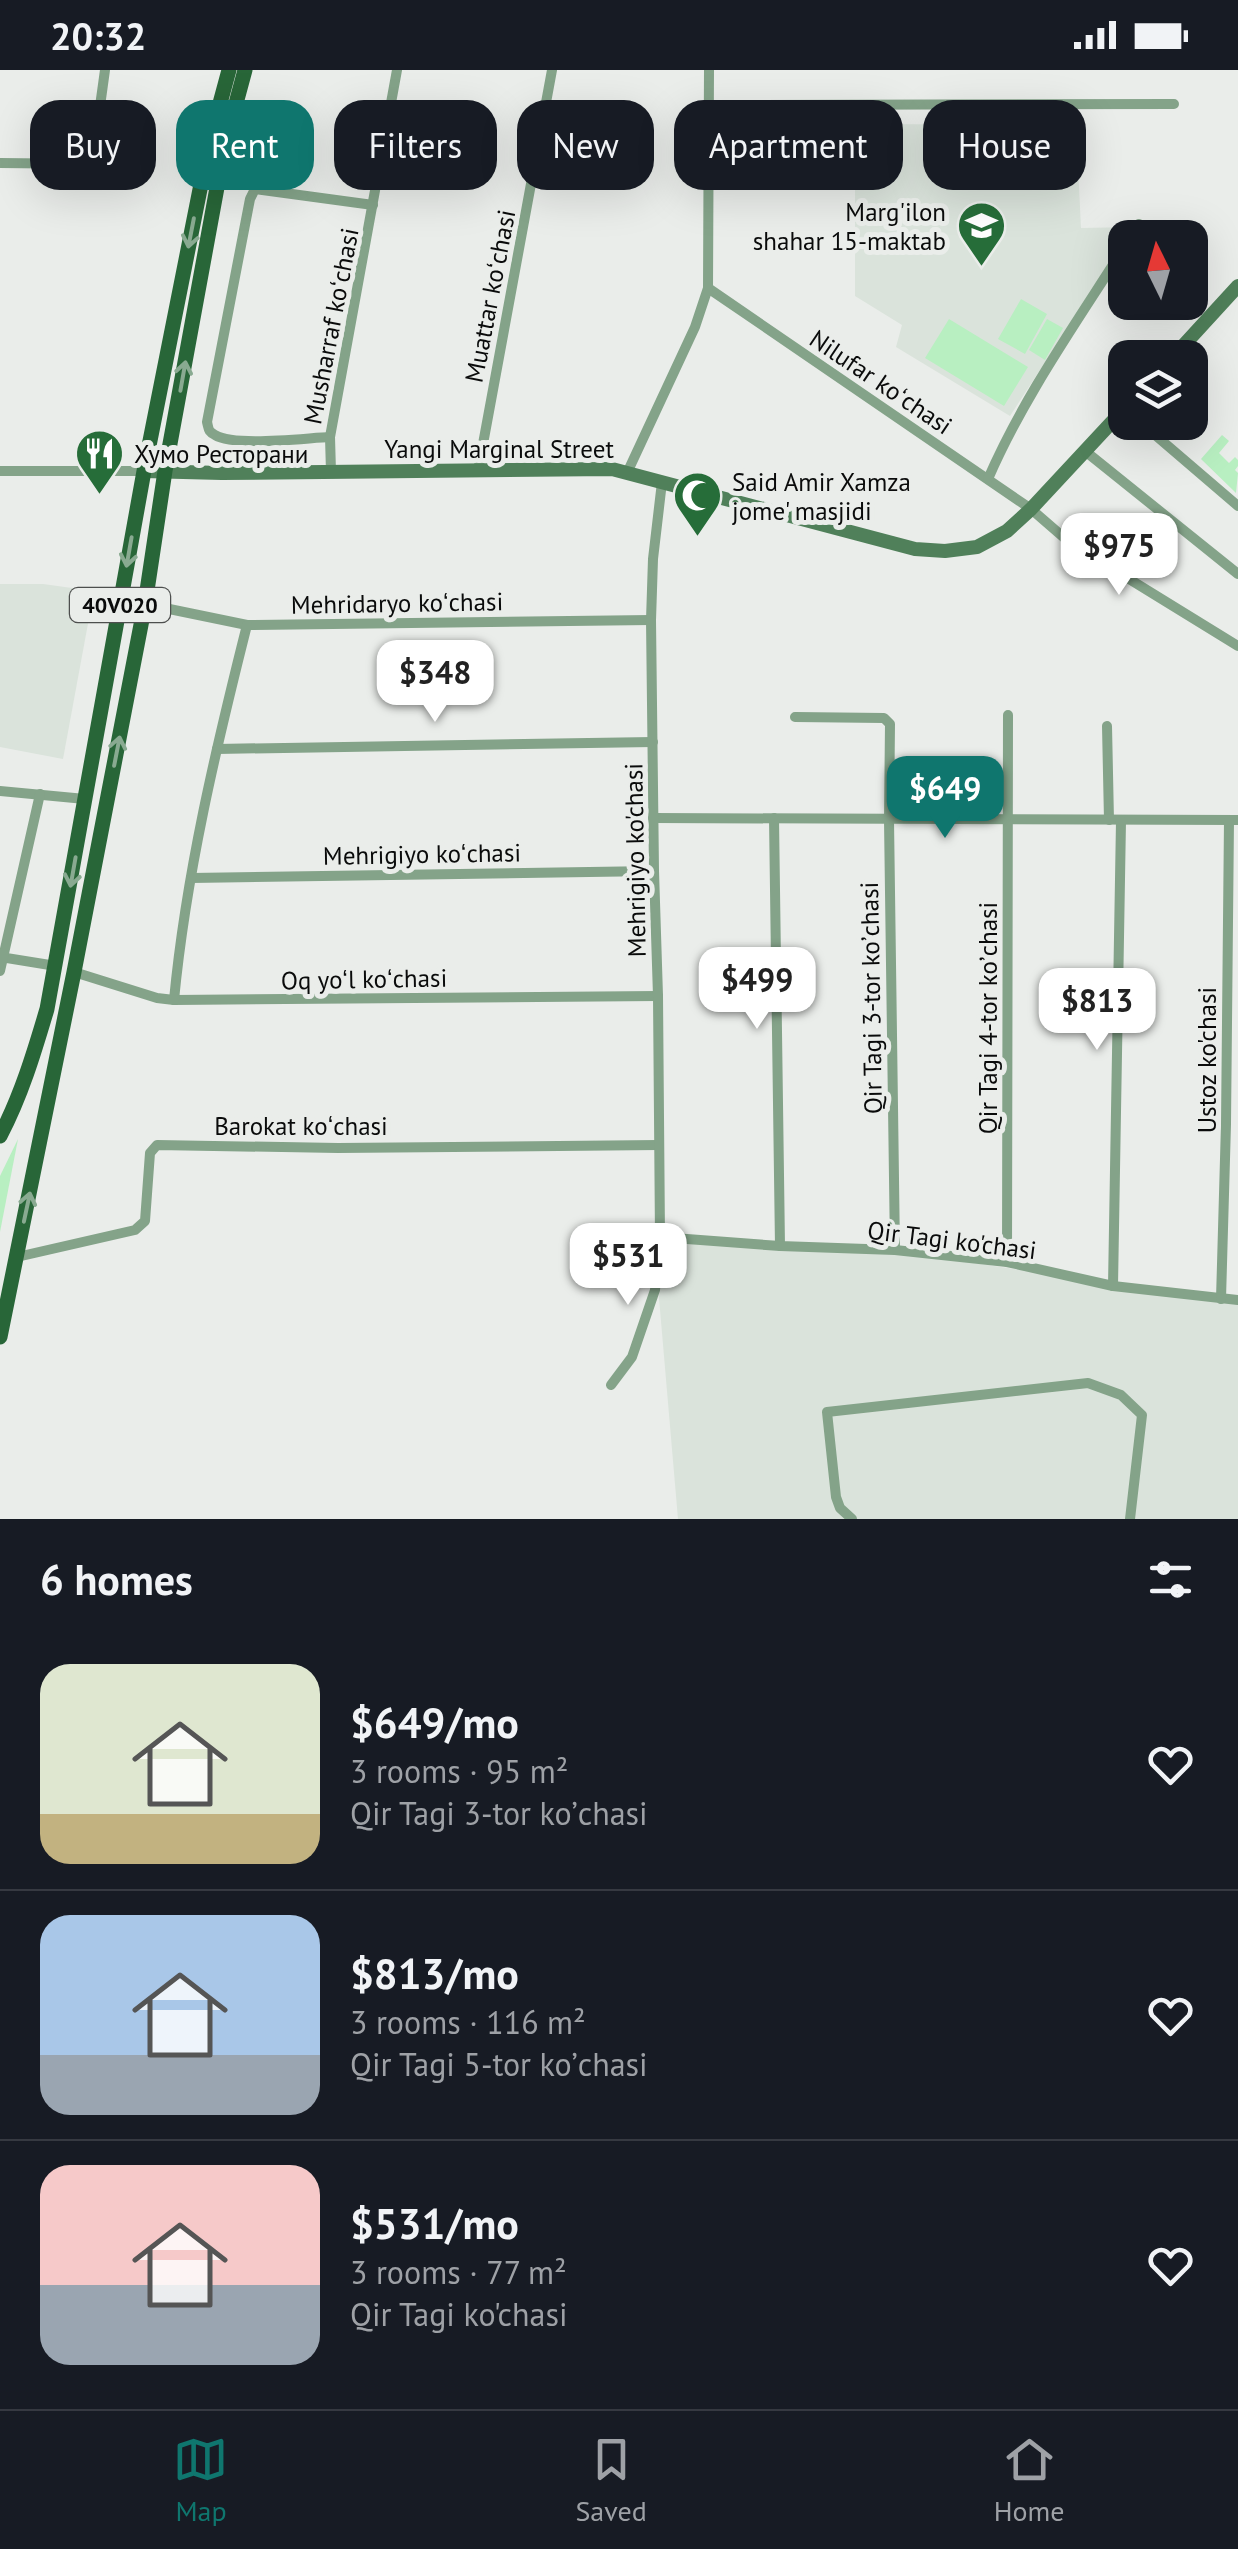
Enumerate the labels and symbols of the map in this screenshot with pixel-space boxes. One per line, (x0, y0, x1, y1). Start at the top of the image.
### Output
place label: Marg'ilon shahar 15-maktab (753, 196, 946, 257)
school or university icon: Marg'ilon shahar 15-maktab (955, 200, 1007, 268)
street label: Muattar koʻchasi (458, 207, 522, 385)
one-way arrow (181, 216, 200, 248)
north arrow (1108, 220, 1208, 320)
street label: Musharraf koʻchasi (296, 225, 366, 427)
street label: Nilufar koʻchasi (804, 323, 958, 441)
one-way arrow (174, 360, 193, 392)
restaurant icon: Хумо Ресторани (73, 428, 125, 496)
street label: Yangi Marginal Street (384, 433, 614, 465)
place label: Хумо Ресторани (134, 438, 308, 470)
place label: Said Amir Xamza jome' masjidi (732, 466, 911, 527)
mosque icon: Said Amir Xamza jome' masjidi (671, 470, 723, 538)
pin: $975 (1060, 513, 1178, 598)
one-way arrow (119, 535, 138, 568)
street label: Mehridaryo koʻchasi (291, 585, 503, 621)
road number: 40V020 (70, 588, 170, 622)
pin: $348 (376, 640, 494, 725)
one-way arrow (108, 735, 127, 768)
pin: $649 (886, 756, 1004, 841)
street label: Mehrigiyo ko'chasi (617, 763, 653, 957)
street label: Mehrigiyo koʻchasi (323, 836, 521, 872)
one-way arrow (62, 855, 81, 887)
street label: Qir Tagi 3-tor koʼchasi (853, 881, 889, 1115)
street label: Qir Tagi 4-tor koʼchasi (972, 902, 1004, 1134)
pin: $499 (698, 947, 816, 1032)
street label: Oq yoʻl koʻchasi (281, 962, 447, 996)
pin: $813 (1038, 968, 1156, 1053)
street label: Ustoz ko'chasi (1191, 987, 1223, 1133)
street label: Barokat koʻchasi (214, 1110, 388, 1142)
one-way arrow (19, 1192, 38, 1224)
street label: Qir Tagi ko'chasi (866, 1214, 1038, 1266)
pin: $531 (569, 1223, 687, 1308)

